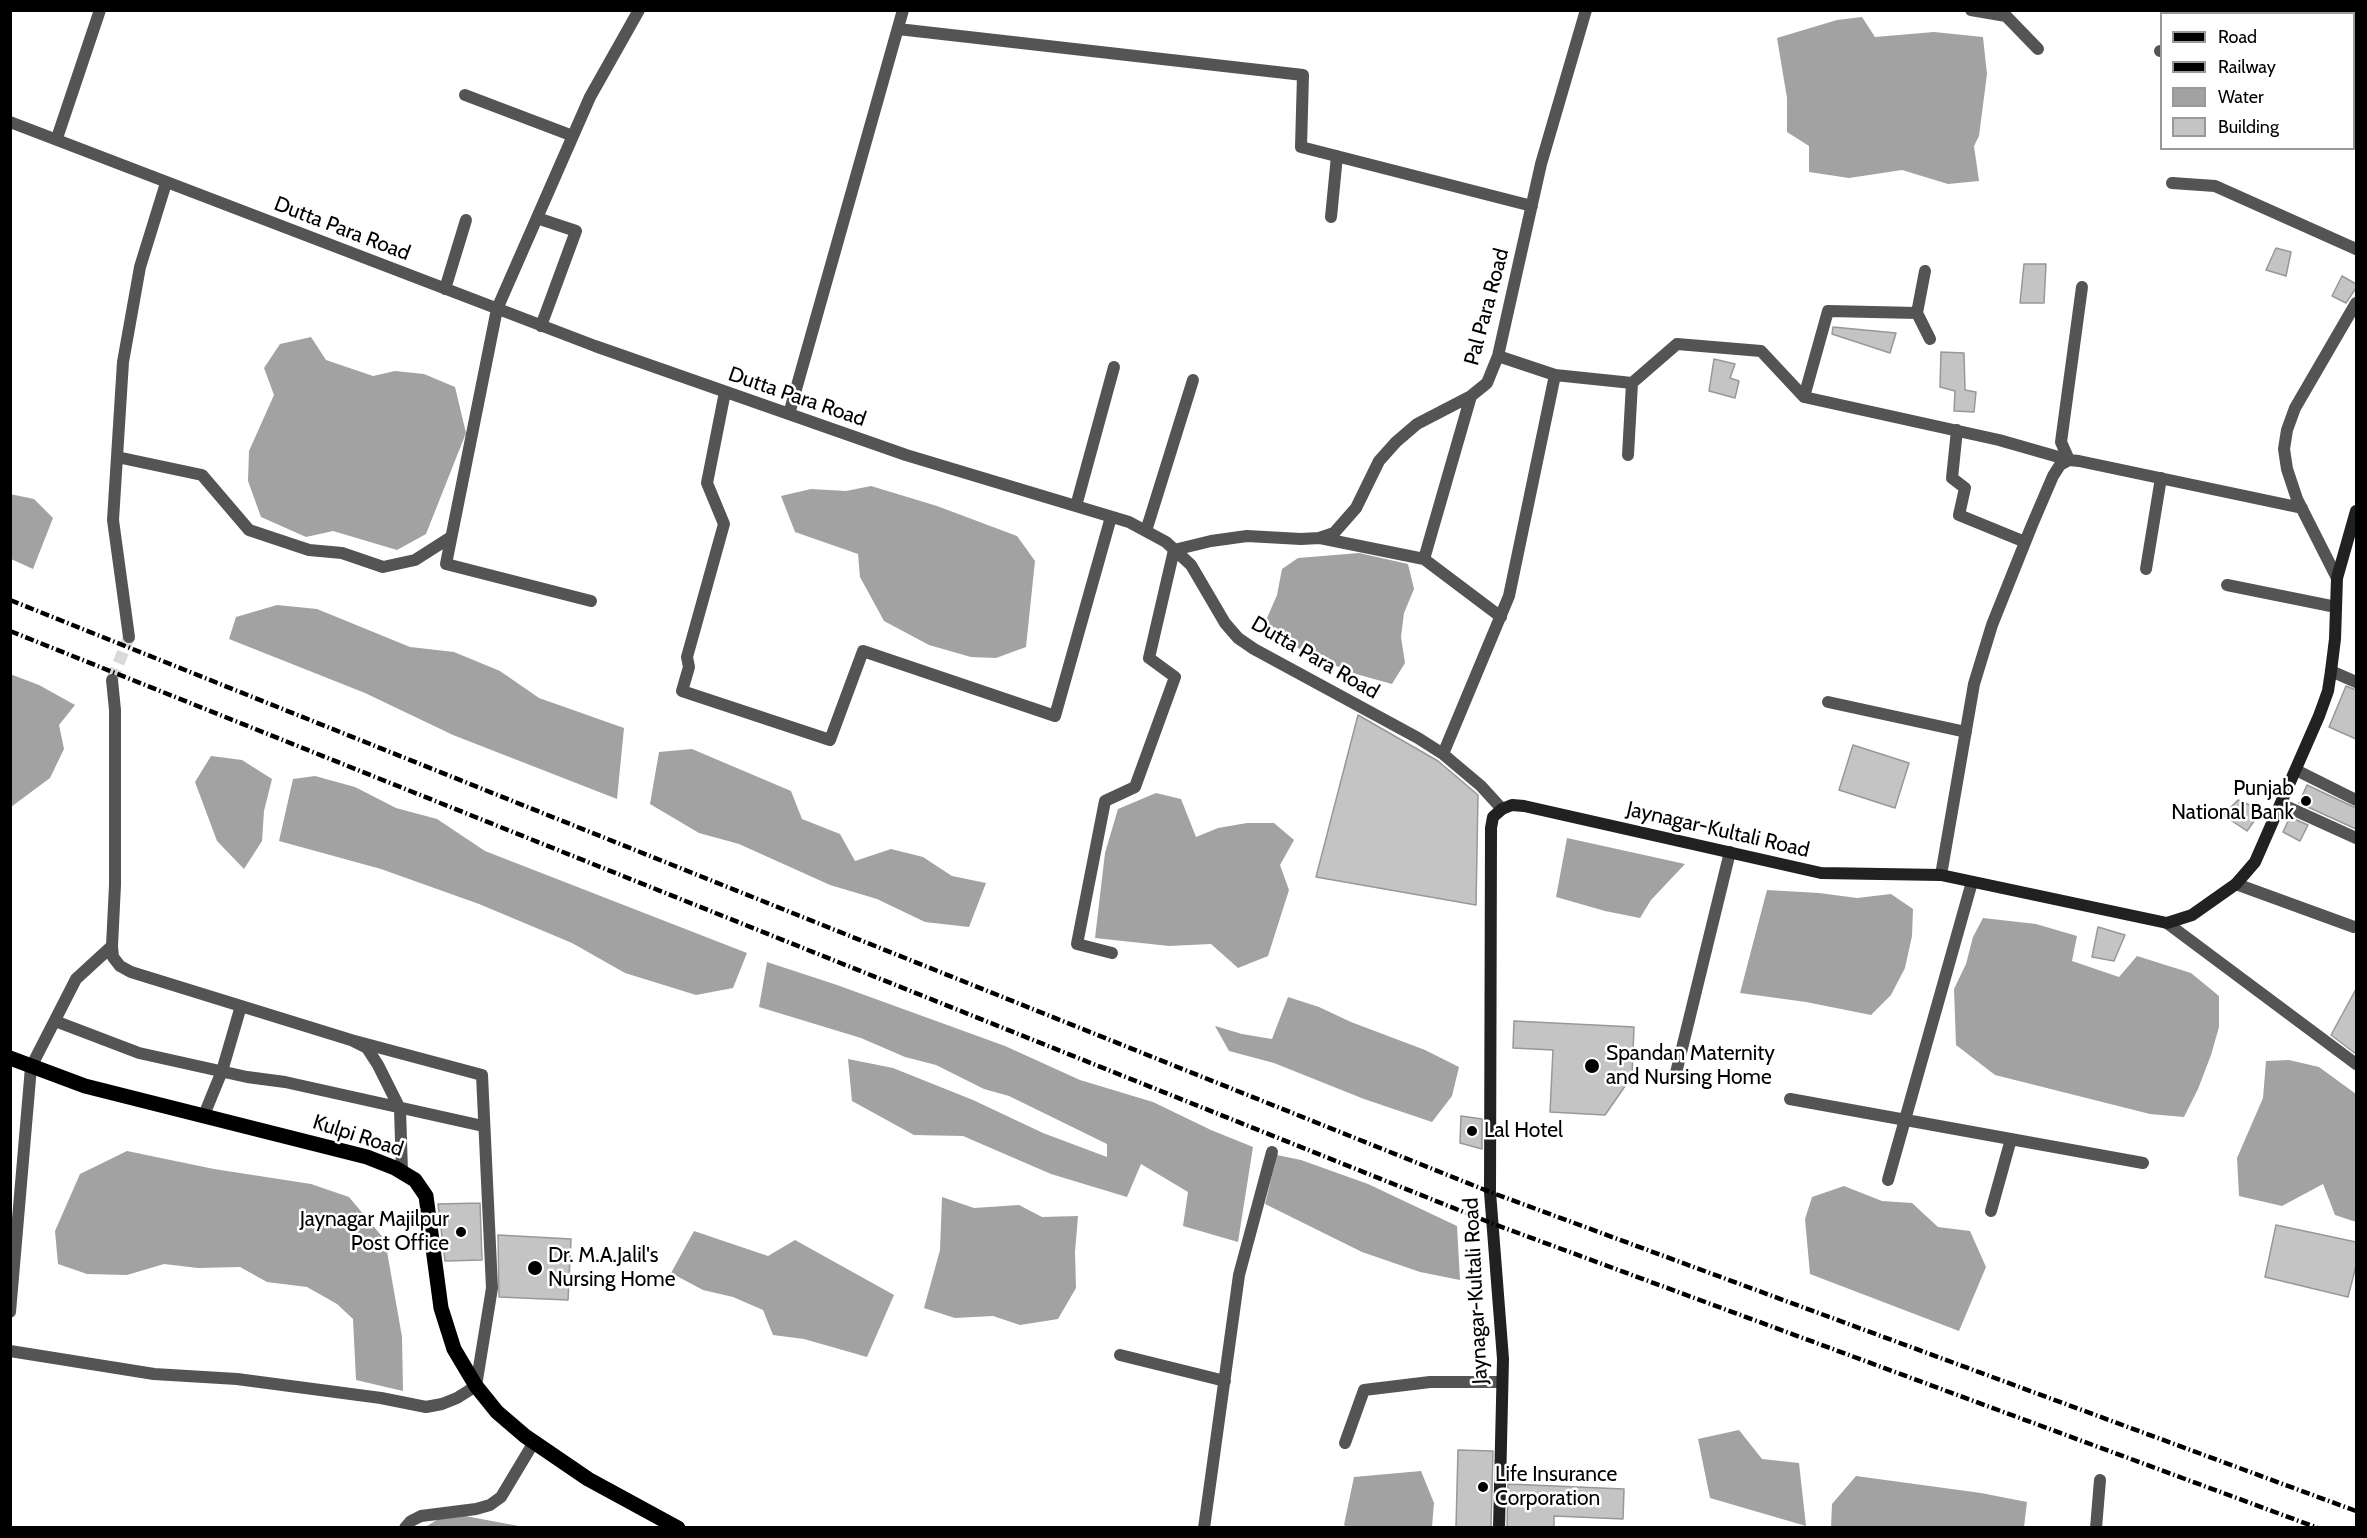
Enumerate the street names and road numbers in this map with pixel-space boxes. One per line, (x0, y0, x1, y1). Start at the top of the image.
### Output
street label: Dutta Para Road (270, 191, 414, 267)
street label: Pal Para Road (1459, 246, 1515, 368)
street label: Dutta Para Road (725, 362, 869, 432)
street label: Dutta Para Road (1246, 611, 1384, 705)
street label: Jaynagar-Kultali Road (1624, 797, 1812, 863)
street label: Kulpi Road (310, 1110, 406, 1162)
street label: Jaynagar-Kultali Road (1459, 1197, 1493, 1385)

